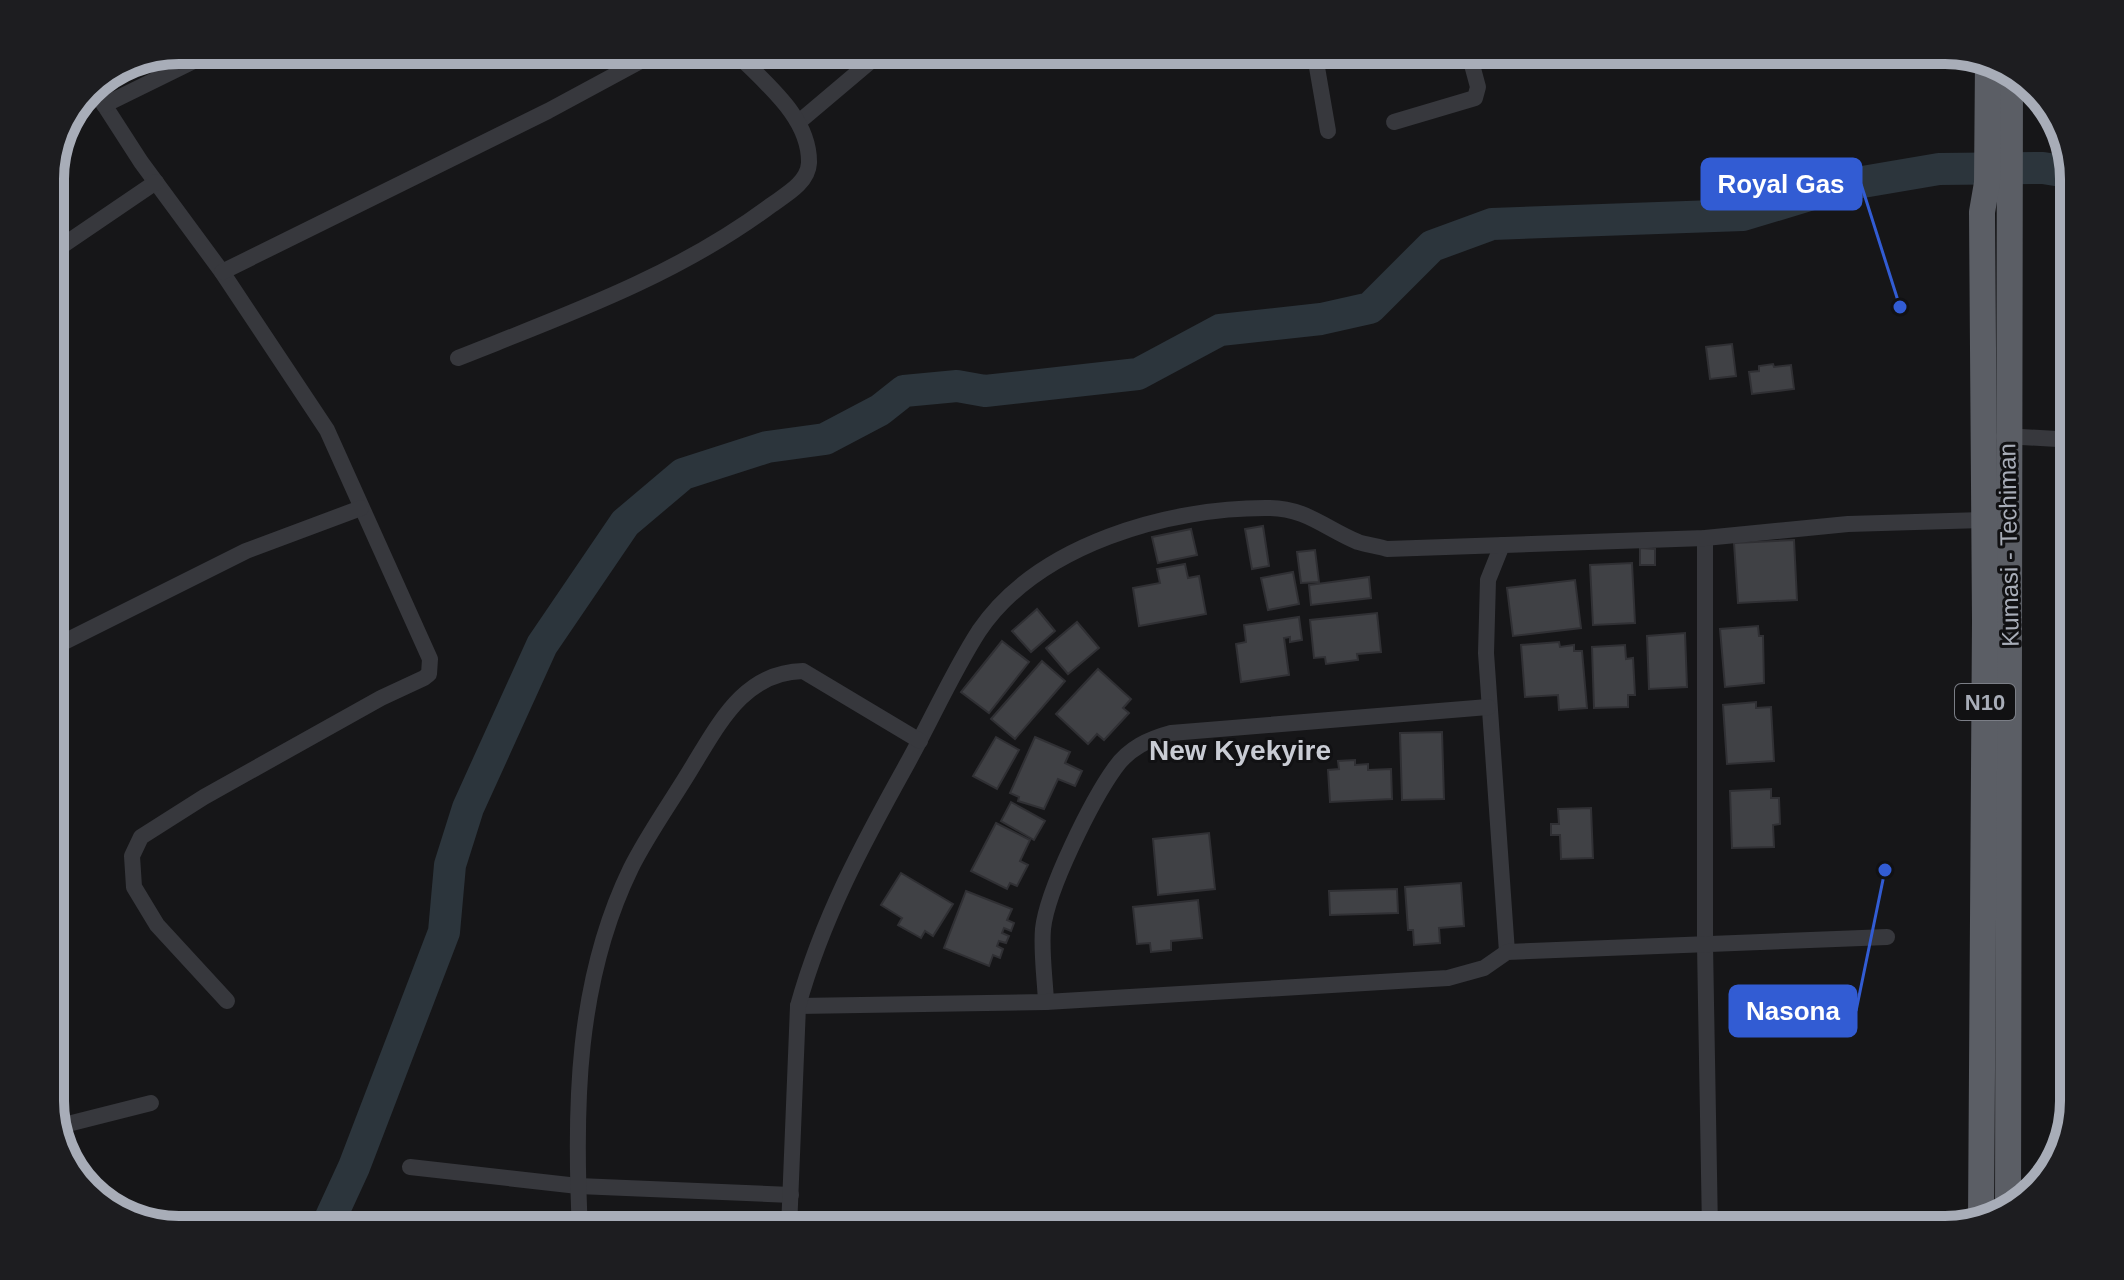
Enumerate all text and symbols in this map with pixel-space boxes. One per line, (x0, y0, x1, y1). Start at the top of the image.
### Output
callout: Royal Gas (1702, 159, 1861, 209)
text: Royal Gas (1717, 169, 1845, 199)
street label: Kumasi - Techiman (1993, 443, 2024, 647)
road number: N10 (1955, 684, 2015, 720)
district label: New Kyekyire (1149, 735, 1331, 766)
callout: Nasona (1730, 986, 1856, 1036)
text: Nasona (1746, 996, 1840, 1026)

